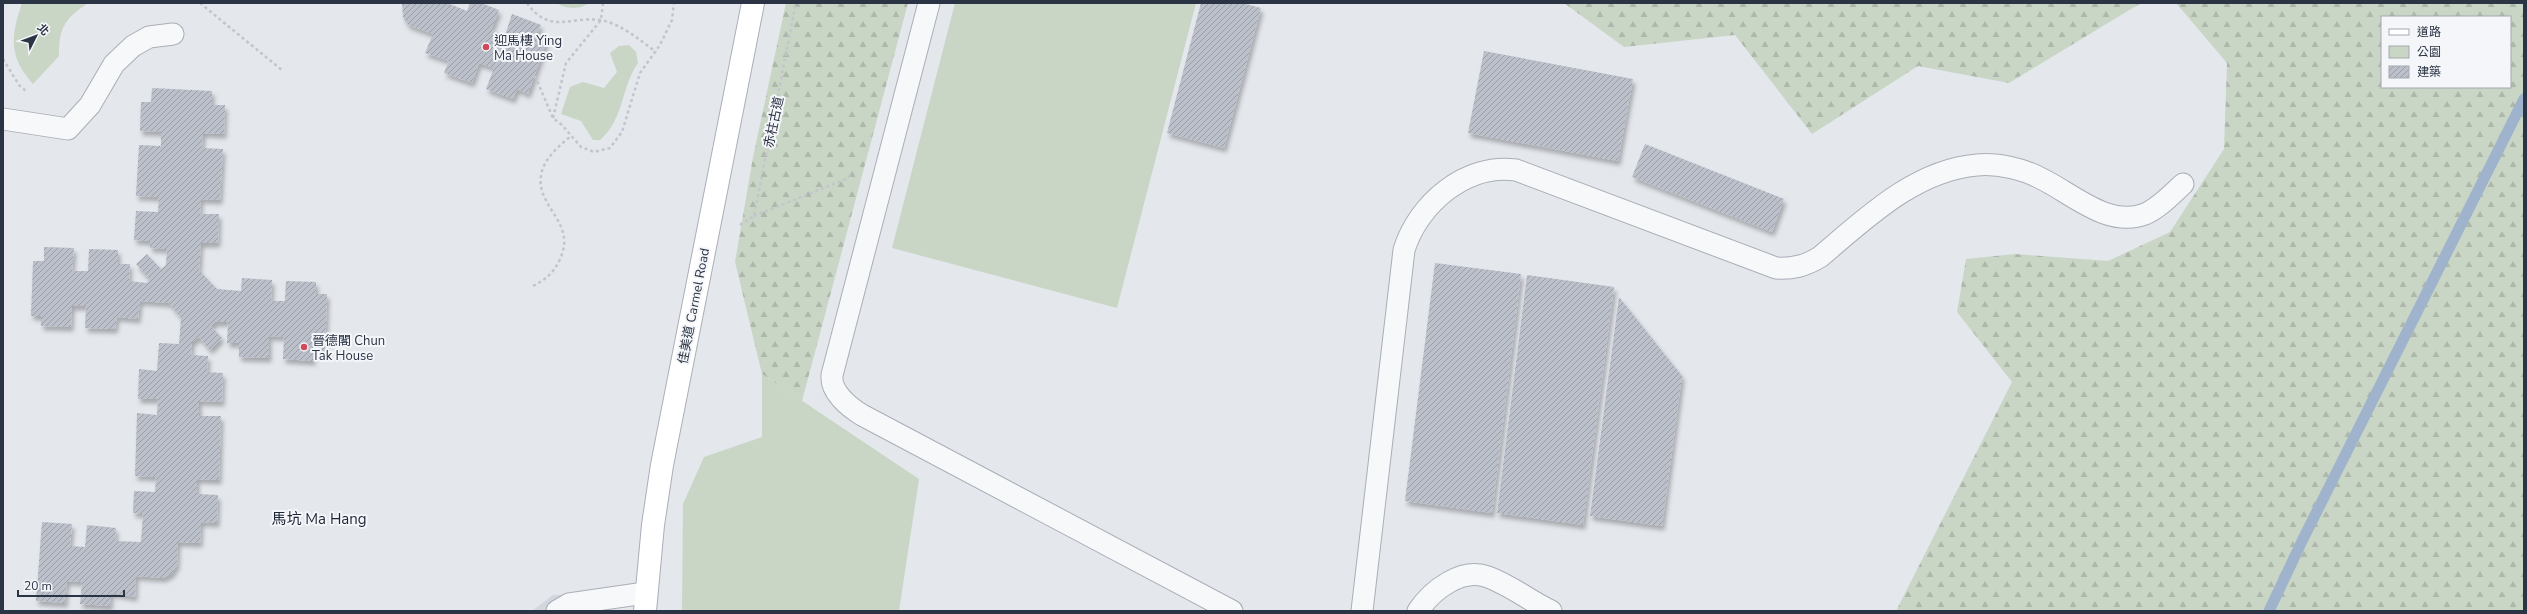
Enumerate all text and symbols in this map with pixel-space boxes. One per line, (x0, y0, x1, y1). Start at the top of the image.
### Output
north arrow (16, 16, 56, 56)
legend (2381, 16, 2511, 88)
text: 北 (34, 21, 52, 39)
text: 道路 (2417, 24, 2441, 40)
place label: 迎馬樓 Ying Ma House (494, 32, 562, 65)
marker: 迎馬樓 Ying Ma House (481, 42, 491, 52)
text: 公園 (2417, 44, 2441, 60)
text: 建築 (2417, 64, 2441, 80)
street label: 赤柱古道 (760, 95, 788, 150)
street label: 佳美道 Carmel Road (674, 247, 714, 366)
place label: 晉德閣 Chun Tak House (312, 332, 385, 365)
marker: 晉德閣 Chun Tak House (299, 342, 309, 352)
district label: 馬坑 Ma Hang (271, 509, 367, 529)
scale bar (18, 572, 124, 598)
text: 20 m (24, 578, 52, 594)

